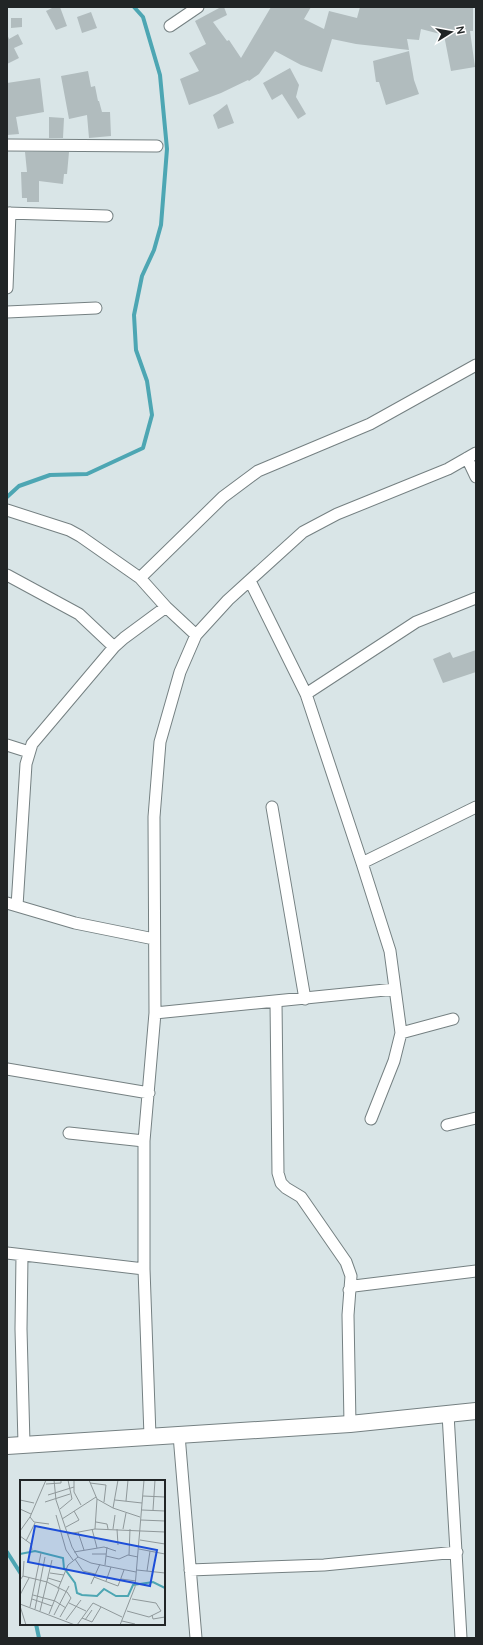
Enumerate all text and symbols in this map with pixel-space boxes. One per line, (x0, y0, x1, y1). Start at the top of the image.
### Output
north arrow (431, 12, 471, 52)
text: N (454, 25, 467, 35)
inset map (20, 1480, 165, 1625)

